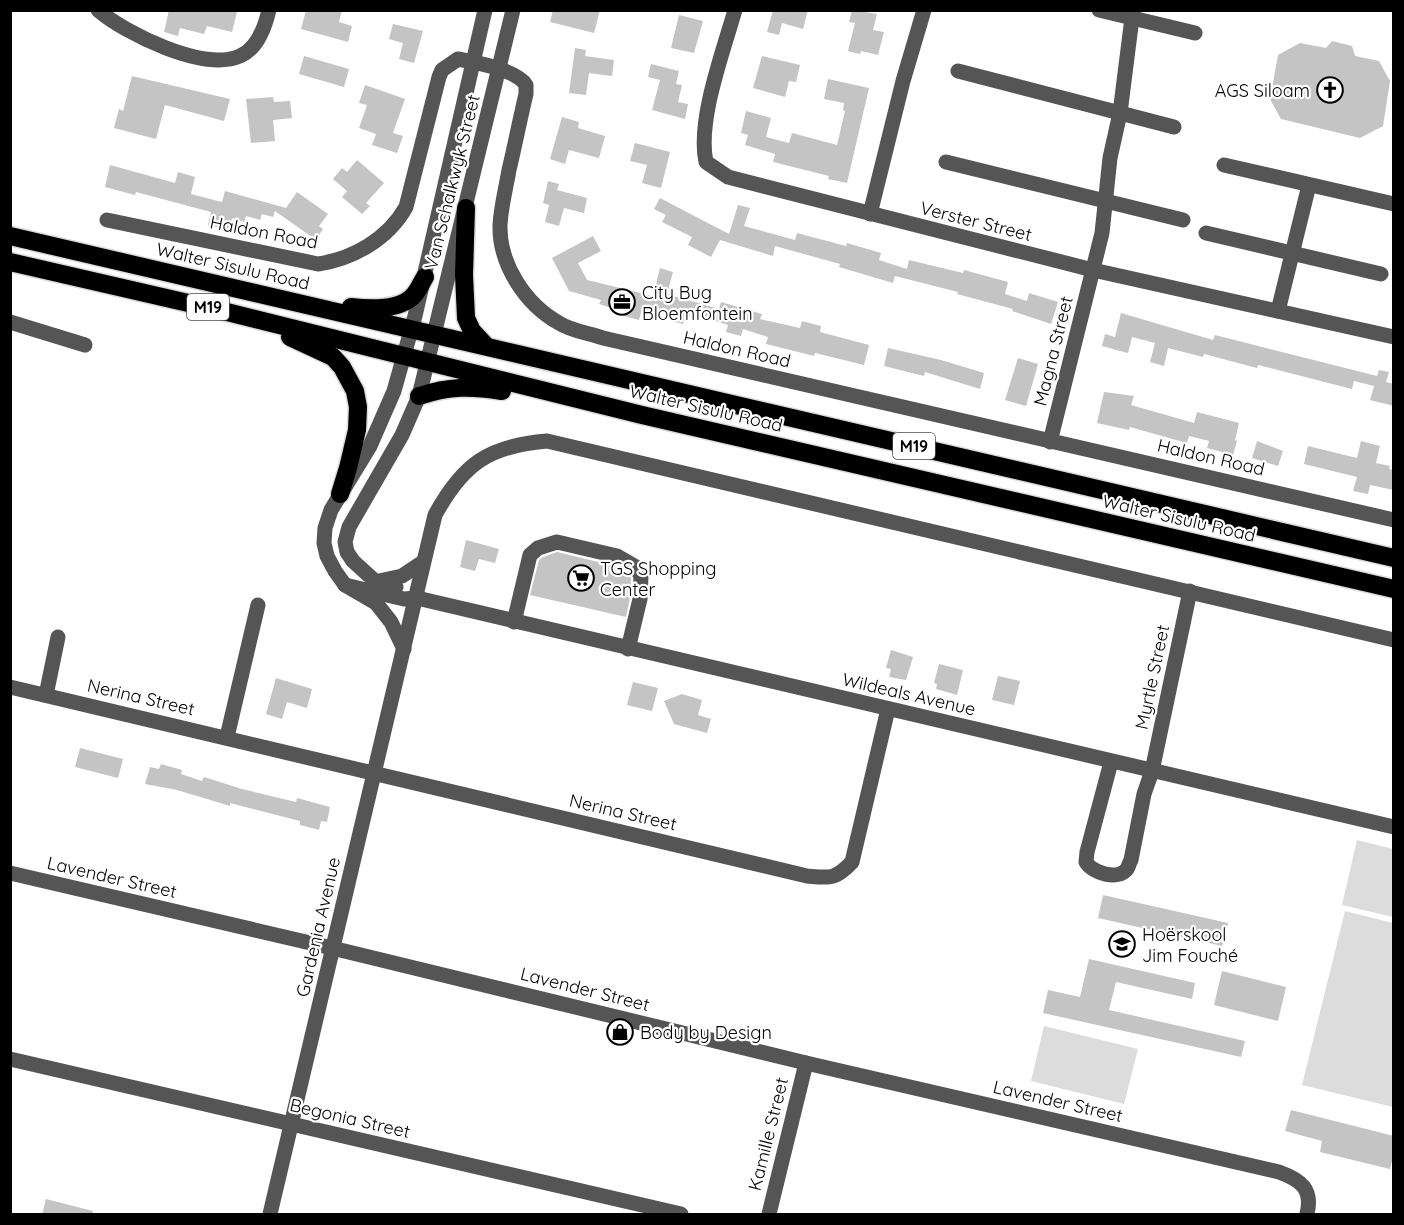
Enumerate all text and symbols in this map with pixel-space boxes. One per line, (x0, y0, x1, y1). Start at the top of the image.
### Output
church icon: AGS Siloam (1315, 75, 1345, 105)
place label: AGS Siloam (1215, 79, 1310, 102)
street label: Van Schalkwyk Street (419, 92, 485, 272)
street label: Verster Street (918, 196, 1034, 246)
street label: Haldon Road (208, 210, 320, 254)
street label: Walter Sisulu Road (154, 237, 312, 295)
place label: City Bug Bloemfontein (642, 281, 753, 325)
office icon: City Bug Bloemfontein (607, 287, 637, 317)
road number: M19 (187, 294, 229, 320)
street label: Magna Street (1028, 294, 1078, 408)
street label: Haldon Road (681, 325, 793, 373)
street label: Walter Sisulu Road (627, 379, 785, 437)
road number: M19 (893, 433, 935, 459)
street label: Haldon Road (1155, 433, 1267, 481)
street label: Walter Sisulu Road (1100, 489, 1258, 547)
place label: TGS Shopping Center (600, 557, 717, 601)
supermarket icon: TGS Shopping Center (566, 563, 596, 593)
street label: Myrtle Street (1130, 623, 1174, 731)
street label: Wildeals Avenue (840, 667, 978, 721)
street label: Nerina Street (85, 673, 197, 721)
street label: Nerina Street (567, 788, 679, 836)
street label: Lavender Street (45, 851, 179, 903)
street label: Gardenia Avenue (291, 855, 345, 999)
place label: Hoërskool Jim Fouché (1142, 923, 1238, 967)
school or university icon: Hoërskool Jim Fouché (1107, 929, 1137, 959)
street label: Lavender Street (518, 962, 652, 1016)
shop icon: Body by Design (605, 1017, 635, 1047)
place label: Body by Design (640, 1021, 772, 1044)
street label: Kamille Street (743, 1075, 793, 1193)
street label: Lavender Street (991, 1075, 1125, 1127)
street label: Begonia Street (288, 1093, 412, 1143)

